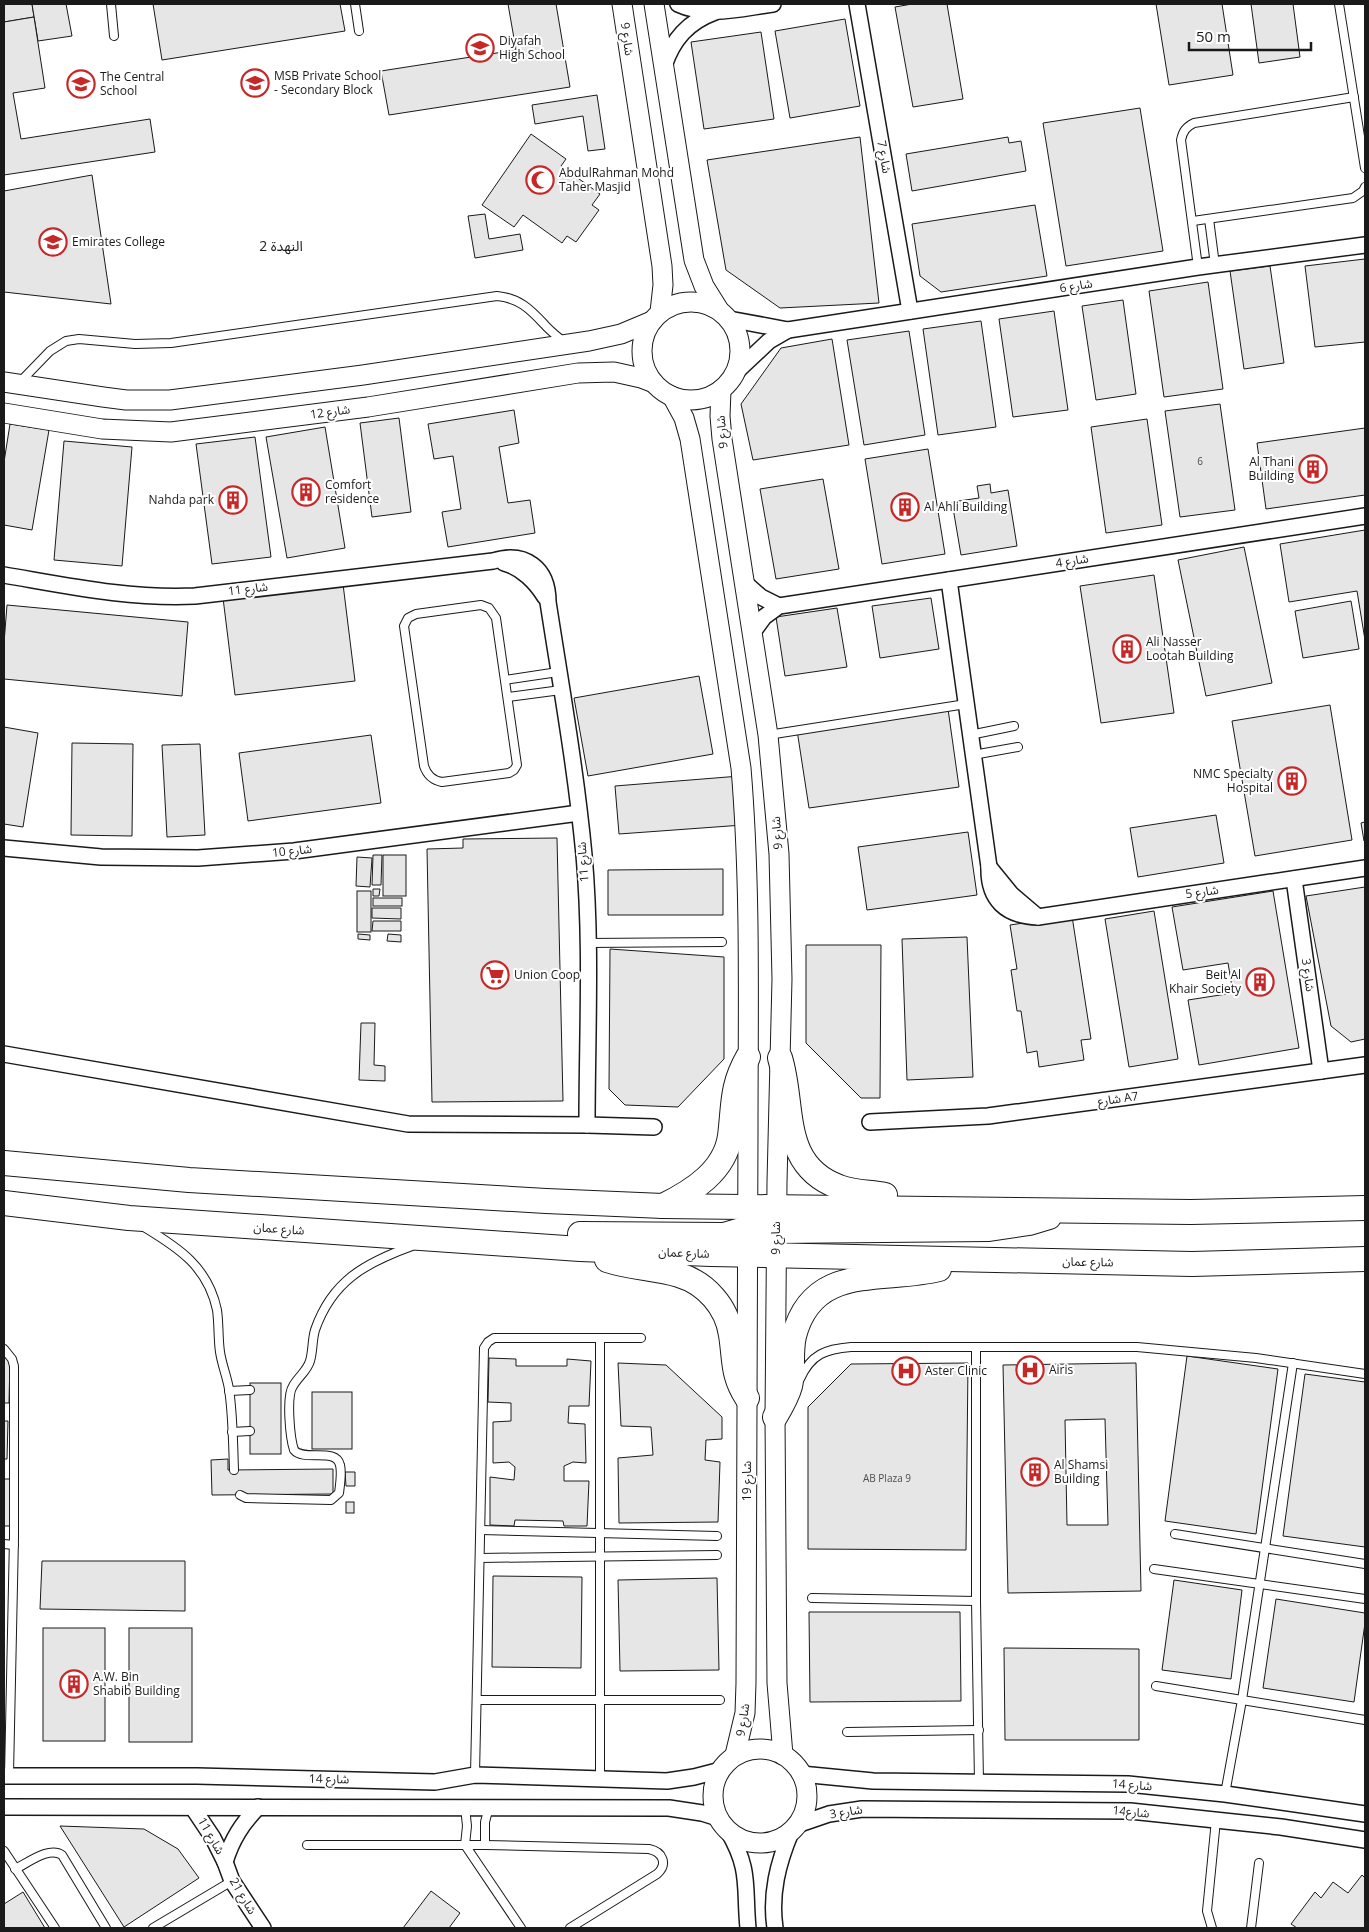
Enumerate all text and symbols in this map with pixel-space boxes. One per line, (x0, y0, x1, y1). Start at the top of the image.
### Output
scale bar (1189, 20, 1312, 52)
street label: شارع 9 (616, 21, 638, 57)
text: 50 m (1196, 26, 1231, 46)
place label: Diyafah High School (499, 32, 565, 63)
school or university icon: Diyafah High School (465, 33, 495, 63)
place label: MSB Private School - Secondary Block (274, 67, 381, 98)
place label: The Central School (100, 68, 164, 99)
school or university icon: MSB Private School - Secondary Block (240, 68, 270, 98)
school or university icon: The Central School (66, 69, 96, 99)
street label: شارع 7 (872, 139, 896, 175)
place label: AbdulRahman Mohd Taher Masjid (559, 164, 674, 195)
mosque icon: AbdulRahman Mohd Taher Masjid (525, 165, 555, 195)
school or university icon: Emirates College (38, 227, 68, 257)
place label: Emirates College (72, 233, 165, 250)
district label: النهدة 2 (259, 236, 303, 255)
street label: شارع 6 (1058, 274, 1094, 298)
street label: شارع 12 (309, 400, 351, 424)
street label: شارع 9 (712, 415, 732, 449)
place label: Al Thani Building (1249, 453, 1294, 484)
house number: 6 (1197, 454, 1203, 468)
building icon: Al Thani Building (1298, 454, 1328, 484)
place label: Comfort residence (325, 476, 380, 507)
building icon: Comfort residence (291, 477, 321, 507)
building icon: Nahda park (218, 485, 248, 515)
place label: Nahda park (149, 491, 215, 508)
building icon: Al Ahli Building (890, 492, 920, 522)
place label: Al Ahli Building (924, 498, 1008, 515)
street label: شارع 4 (1054, 549, 1090, 573)
street label: شارع 11 (227, 578, 269, 600)
place label: Ali Nasser Lootah Building (1146, 633, 1234, 664)
building icon: Ali Nasser Lootah Building (1112, 634, 1142, 664)
place label: NMC Specialty Hospital (1193, 765, 1274, 796)
building icon: NMC Specialty Hospital (1277, 766, 1307, 796)
street label: شارع 9 (767, 816, 787, 850)
street label: شارع 10 (271, 840, 313, 862)
street label: شارع 11 (573, 841, 593, 883)
street label: شارع 5 (1184, 881, 1220, 903)
street label: شارع 3 (1297, 957, 1319, 993)
supermarket icon: Union Coop (480, 960, 510, 990)
place label: Union Coop (514, 966, 580, 983)
place label: Beit Al Khair Society (1169, 966, 1242, 997)
building icon: Beit Al Khair Society (1245, 967, 1275, 997)
street label: شارع A7 (1096, 1087, 1140, 1111)
street label: شارع عمان (253, 1218, 305, 1240)
street label: شارع 9 (767, 1221, 785, 1255)
street label: شارع عمان (658, 1243, 710, 1263)
street label: شارع عمان (1062, 1253, 1114, 1271)
hospital icon: Airis (1015, 1355, 1045, 1385)
hospital icon: Aster Clinic (891, 1356, 921, 1386)
place label: Airis (1049, 1361, 1074, 1378)
place label: Aster Clinic (925, 1362, 987, 1379)
place label: Al Shamsi Building (1054, 1456, 1108, 1487)
building icon: Al Shamsi Building (1020, 1457, 1050, 1487)
street label: شارع 19 (738, 1461, 756, 1501)
house number: AB Plaza 9 (863, 1471, 911, 1485)
place label: A.W. Bin Shabib Building (93, 1668, 180, 1699)
building icon: A.W. Bin Shabib Building (59, 1669, 89, 1699)
street label: شارع 9 (731, 1702, 755, 1738)
street label: شارع 14 (309, 1770, 349, 1788)
street label: شارع 14 (1111, 1775, 1153, 1795)
street label: شارع 3 (828, 1800, 864, 1824)
street label: شارع14 (1112, 1801, 1150, 1823)
street label: شارع 11 (193, 1814, 229, 1858)
street label: شارع 21 (225, 1874, 261, 1918)

